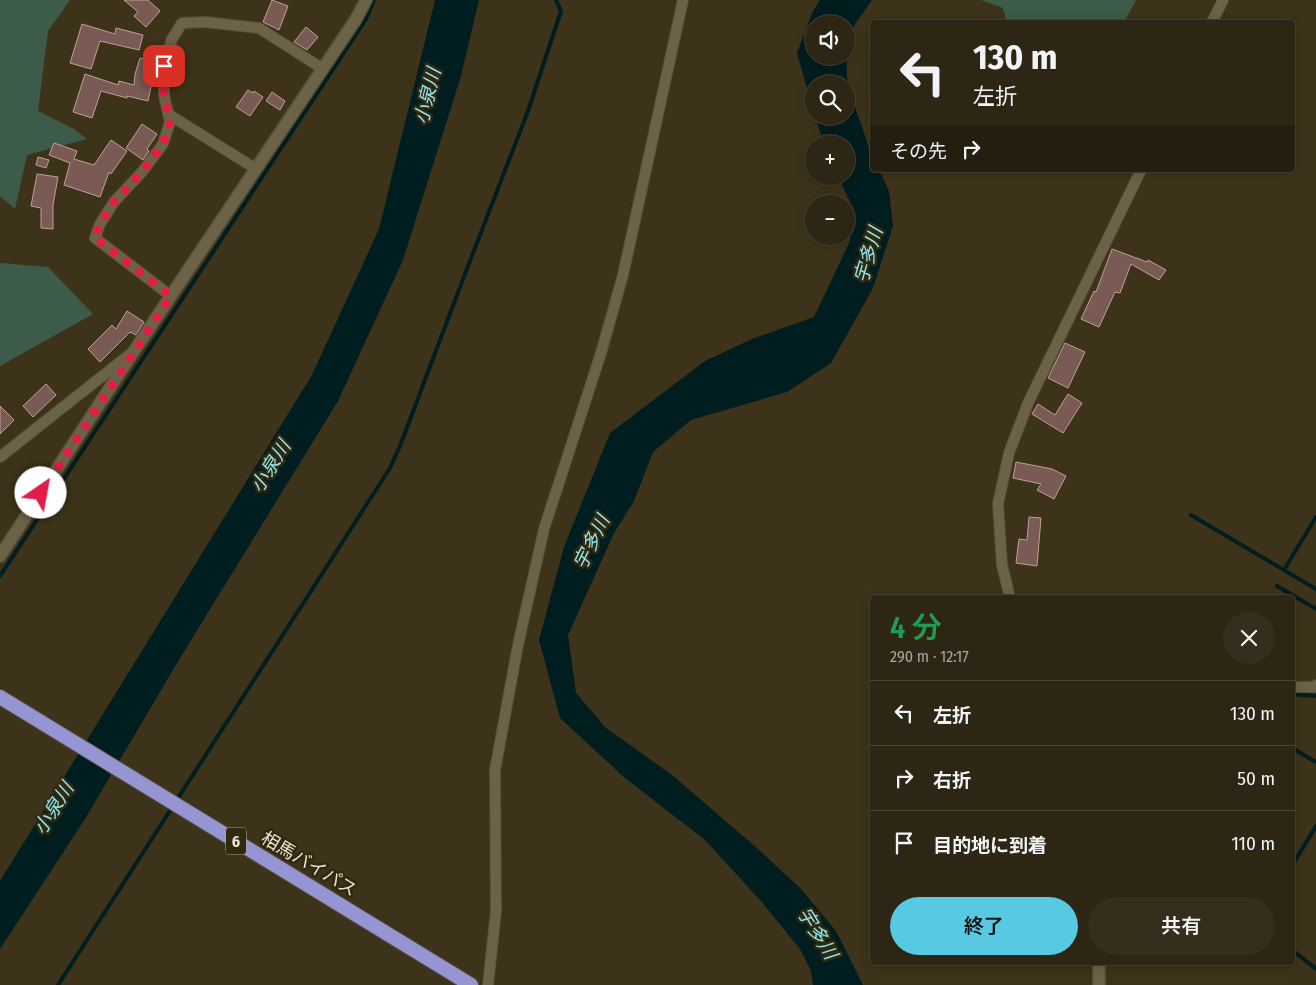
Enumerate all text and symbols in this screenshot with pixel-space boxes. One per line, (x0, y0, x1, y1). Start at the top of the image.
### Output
map controls (805, 15, 855, 245)
button: sound (805, 15, 855, 65)
text: 130 m (973, 36, 1057, 78)
icon: left (890, 40, 955, 105)
pin (143, 45, 185, 87)
icon: arrive (150, 52, 178, 80)
water label: 小泉川 (409, 64, 446, 127)
button: search (805, 75, 855, 125)
text: 左折 (973, 83, 1017, 110)
button: + (805, 135, 855, 185)
icon: right (957, 135, 985, 163)
text: その先 (890, 140, 947, 163)
button: − (805, 195, 855, 245)
water label: 宇多川 (850, 223, 888, 286)
water label: 小泉川 (246, 434, 296, 497)
position arrow (14, 466, 66, 518)
water label: 宇多川 (569, 510, 615, 573)
text: 4 分 (890, 610, 942, 646)
button: close (1223, 612, 1275, 664)
text: 290 m · 12:17 (890, 647, 969, 666)
icon: left (890, 699, 918, 727)
text: 130 m (1230, 702, 1275, 725)
text: 左折 (933, 704, 971, 727)
icon: right (890, 764, 918, 792)
text: 50 m (1237, 767, 1275, 790)
text: 右折 (933, 769, 971, 792)
water label: 小泉川 (29, 776, 79, 839)
street label: 相馬バイパス (257, 827, 361, 901)
road number: 6 (226, 828, 246, 854)
icon: arrive (890, 829, 918, 857)
text: 110 m (1231, 832, 1275, 855)
text: 目的地に到着 (933, 834, 1047, 857)
button: 終了 (890, 897, 1078, 955)
button: 共有 (1088, 897, 1275, 955)
water label: 宇多川 (793, 903, 843, 965)

